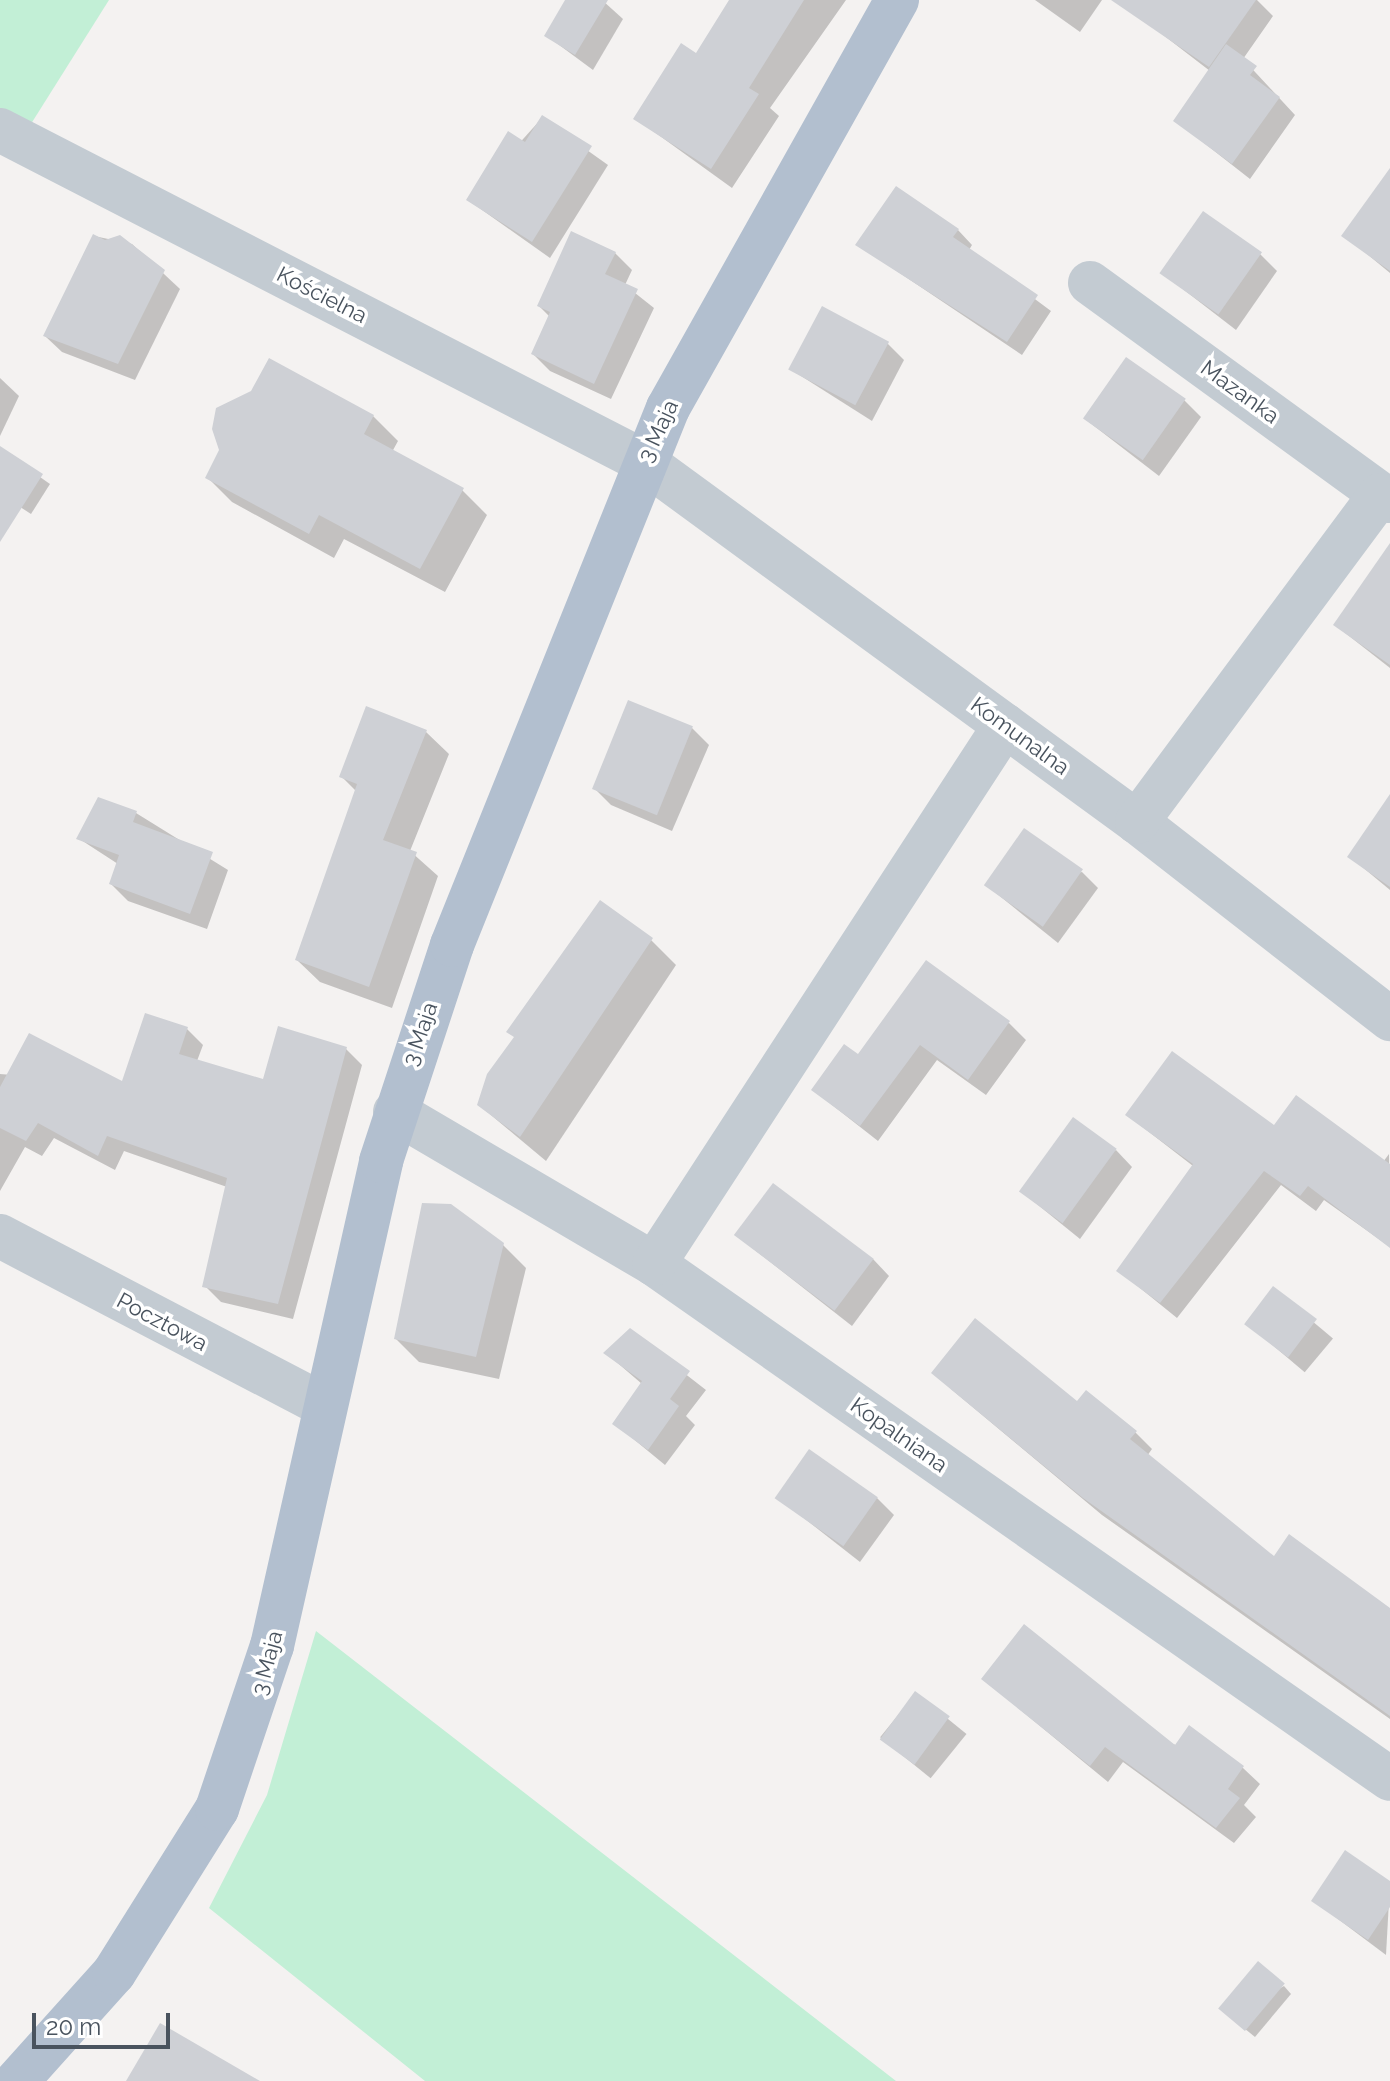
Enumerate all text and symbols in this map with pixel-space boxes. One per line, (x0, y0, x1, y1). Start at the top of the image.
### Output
street label: Kościelna (272, 261, 372, 329)
street label: Mazanka (1196, 355, 1284, 429)
street label: 3 Maja (632, 396, 684, 466)
street label: Komunalna (966, 691, 1074, 781)
street label: 3 Maja (397, 999, 443, 1069)
street label: Pocztowa (112, 1287, 212, 1357)
street label: Kopalniana (845, 1392, 953, 1478)
street label: 3 Maja (246, 1628, 288, 1698)
scale bar (36, 1997, 174, 2047)
text: 20 m (46, 2012, 101, 2041)

